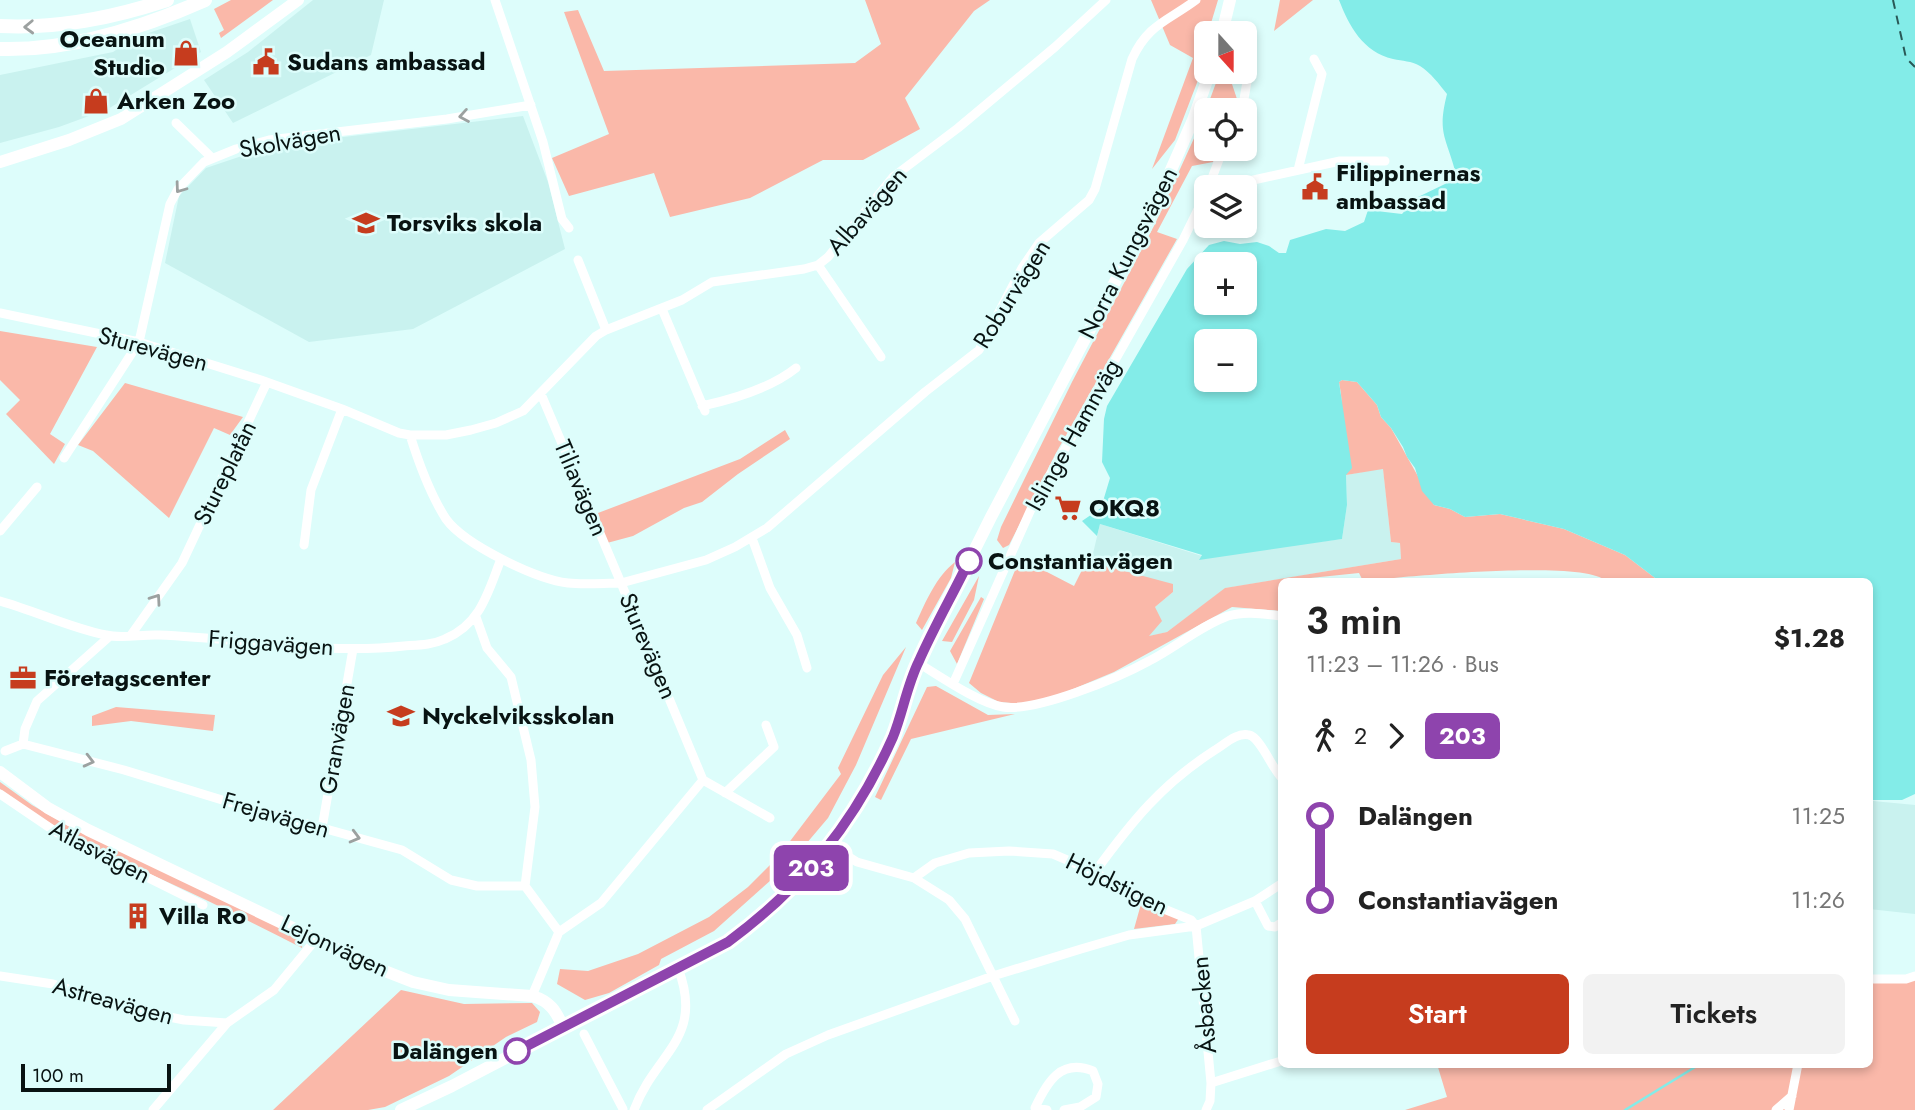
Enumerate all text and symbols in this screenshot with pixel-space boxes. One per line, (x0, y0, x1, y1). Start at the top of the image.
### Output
one-way arrow (23, 19, 34, 34)
place label: Oceanum Studio (59, 21, 165, 84)
north arrow (1194, 21, 1256, 84)
map controls (1194, 21, 1257, 392)
shop icon: Oceanum Studio (171, 38, 201, 68)
place label: Sudans ambassad (287, 44, 485, 79)
public building icon: Sudans ambassad (251, 47, 281, 77)
place label: Arken Zoo (116, 83, 235, 118)
shop icon: Arken Zoo (81, 86, 111, 116)
button: locate (1194, 98, 1257, 161)
one-way arrow (458, 108, 470, 123)
street label: Skolvägen (236, 114, 344, 167)
place label: Filippinernas ambassad (1336, 155, 1480, 218)
street label: Albavägen (818, 159, 915, 263)
street label: Norra Kungsvägen (1069, 161, 1186, 345)
public building icon: Filippinernas ambassad (1300, 172, 1330, 202)
button: layers (1194, 175, 1257, 238)
one-way arrow (176, 181, 188, 193)
place label: Torsviks skola (387, 205, 542, 240)
school or university icon: Torsviks skola (351, 208, 381, 238)
street label: Roburvägen (964, 232, 1059, 355)
button: + (1194, 252, 1257, 315)
street label: Sturevägen (94, 317, 212, 380)
button: − (1194, 329, 1257, 392)
street label: Islinge Hamnväg (1016, 352, 1129, 517)
street label: Stureplatån (184, 415, 265, 531)
street label: Tiliavägen (546, 434, 617, 541)
place label: OKQ8 (1089, 490, 1160, 525)
supermarket icon: OKQ8 (1053, 493, 1083, 523)
place label: Constantiavägen (988, 543, 1173, 578)
marker: Constantiavägen (956, 548, 982, 574)
street label: Sturevägen (610, 587, 686, 704)
text: 3 min (1306, 593, 1402, 648)
one-way arrow (148, 594, 161, 607)
text: $1.28 (1774, 619, 1845, 657)
street label: Friggavägen (207, 621, 335, 664)
text: 11:23 – 11:26 · Bus (1306, 647, 1499, 681)
place label: Företagscenter (44, 660, 211, 695)
office icon: Företagscenter (8, 663, 38, 693)
street label: Granvägen (310, 681, 363, 797)
place label: Nyckelviksskolan (422, 698, 615, 733)
school or university icon: Nyckelviksskolan (386, 701, 416, 731)
icon: walk (1306, 717, 1344, 755)
icon: forward (1377, 717, 1415, 755)
text: 203 (1439, 718, 1486, 753)
text: 2 (1354, 719, 1367, 753)
one-way arrow (83, 753, 95, 767)
street label: Frejavägen (218, 783, 334, 847)
text: Dalängen (1358, 797, 1473, 835)
text: 11:25 (1791, 799, 1845, 833)
street label: Atlasvägen (44, 811, 157, 892)
one-way arrow (348, 829, 360, 843)
street label: Höjdstigen (1060, 844, 1174, 923)
line badge: 203 (771, 845, 851, 891)
text: 203 (788, 850, 834, 885)
text: Constantiavägen (1358, 881, 1559, 919)
text: 11:26 (1791, 883, 1845, 917)
place label: Villa Ro (158, 898, 246, 933)
building icon: Villa Ro (123, 901, 153, 931)
street label: Lejonvägen (275, 905, 395, 986)
street label: Åsbacken (1182, 955, 1225, 1055)
street label: Astreavägen (49, 968, 177, 1033)
button: Start (1306, 974, 1569, 1054)
button: Tickets (1583, 974, 1845, 1054)
place label: Dalängen (392, 1033, 498, 1068)
marker: Dalängen (504, 1038, 530, 1064)
scale bar (21, 1061, 172, 1093)
text: 100 m (32, 1062, 84, 1089)

